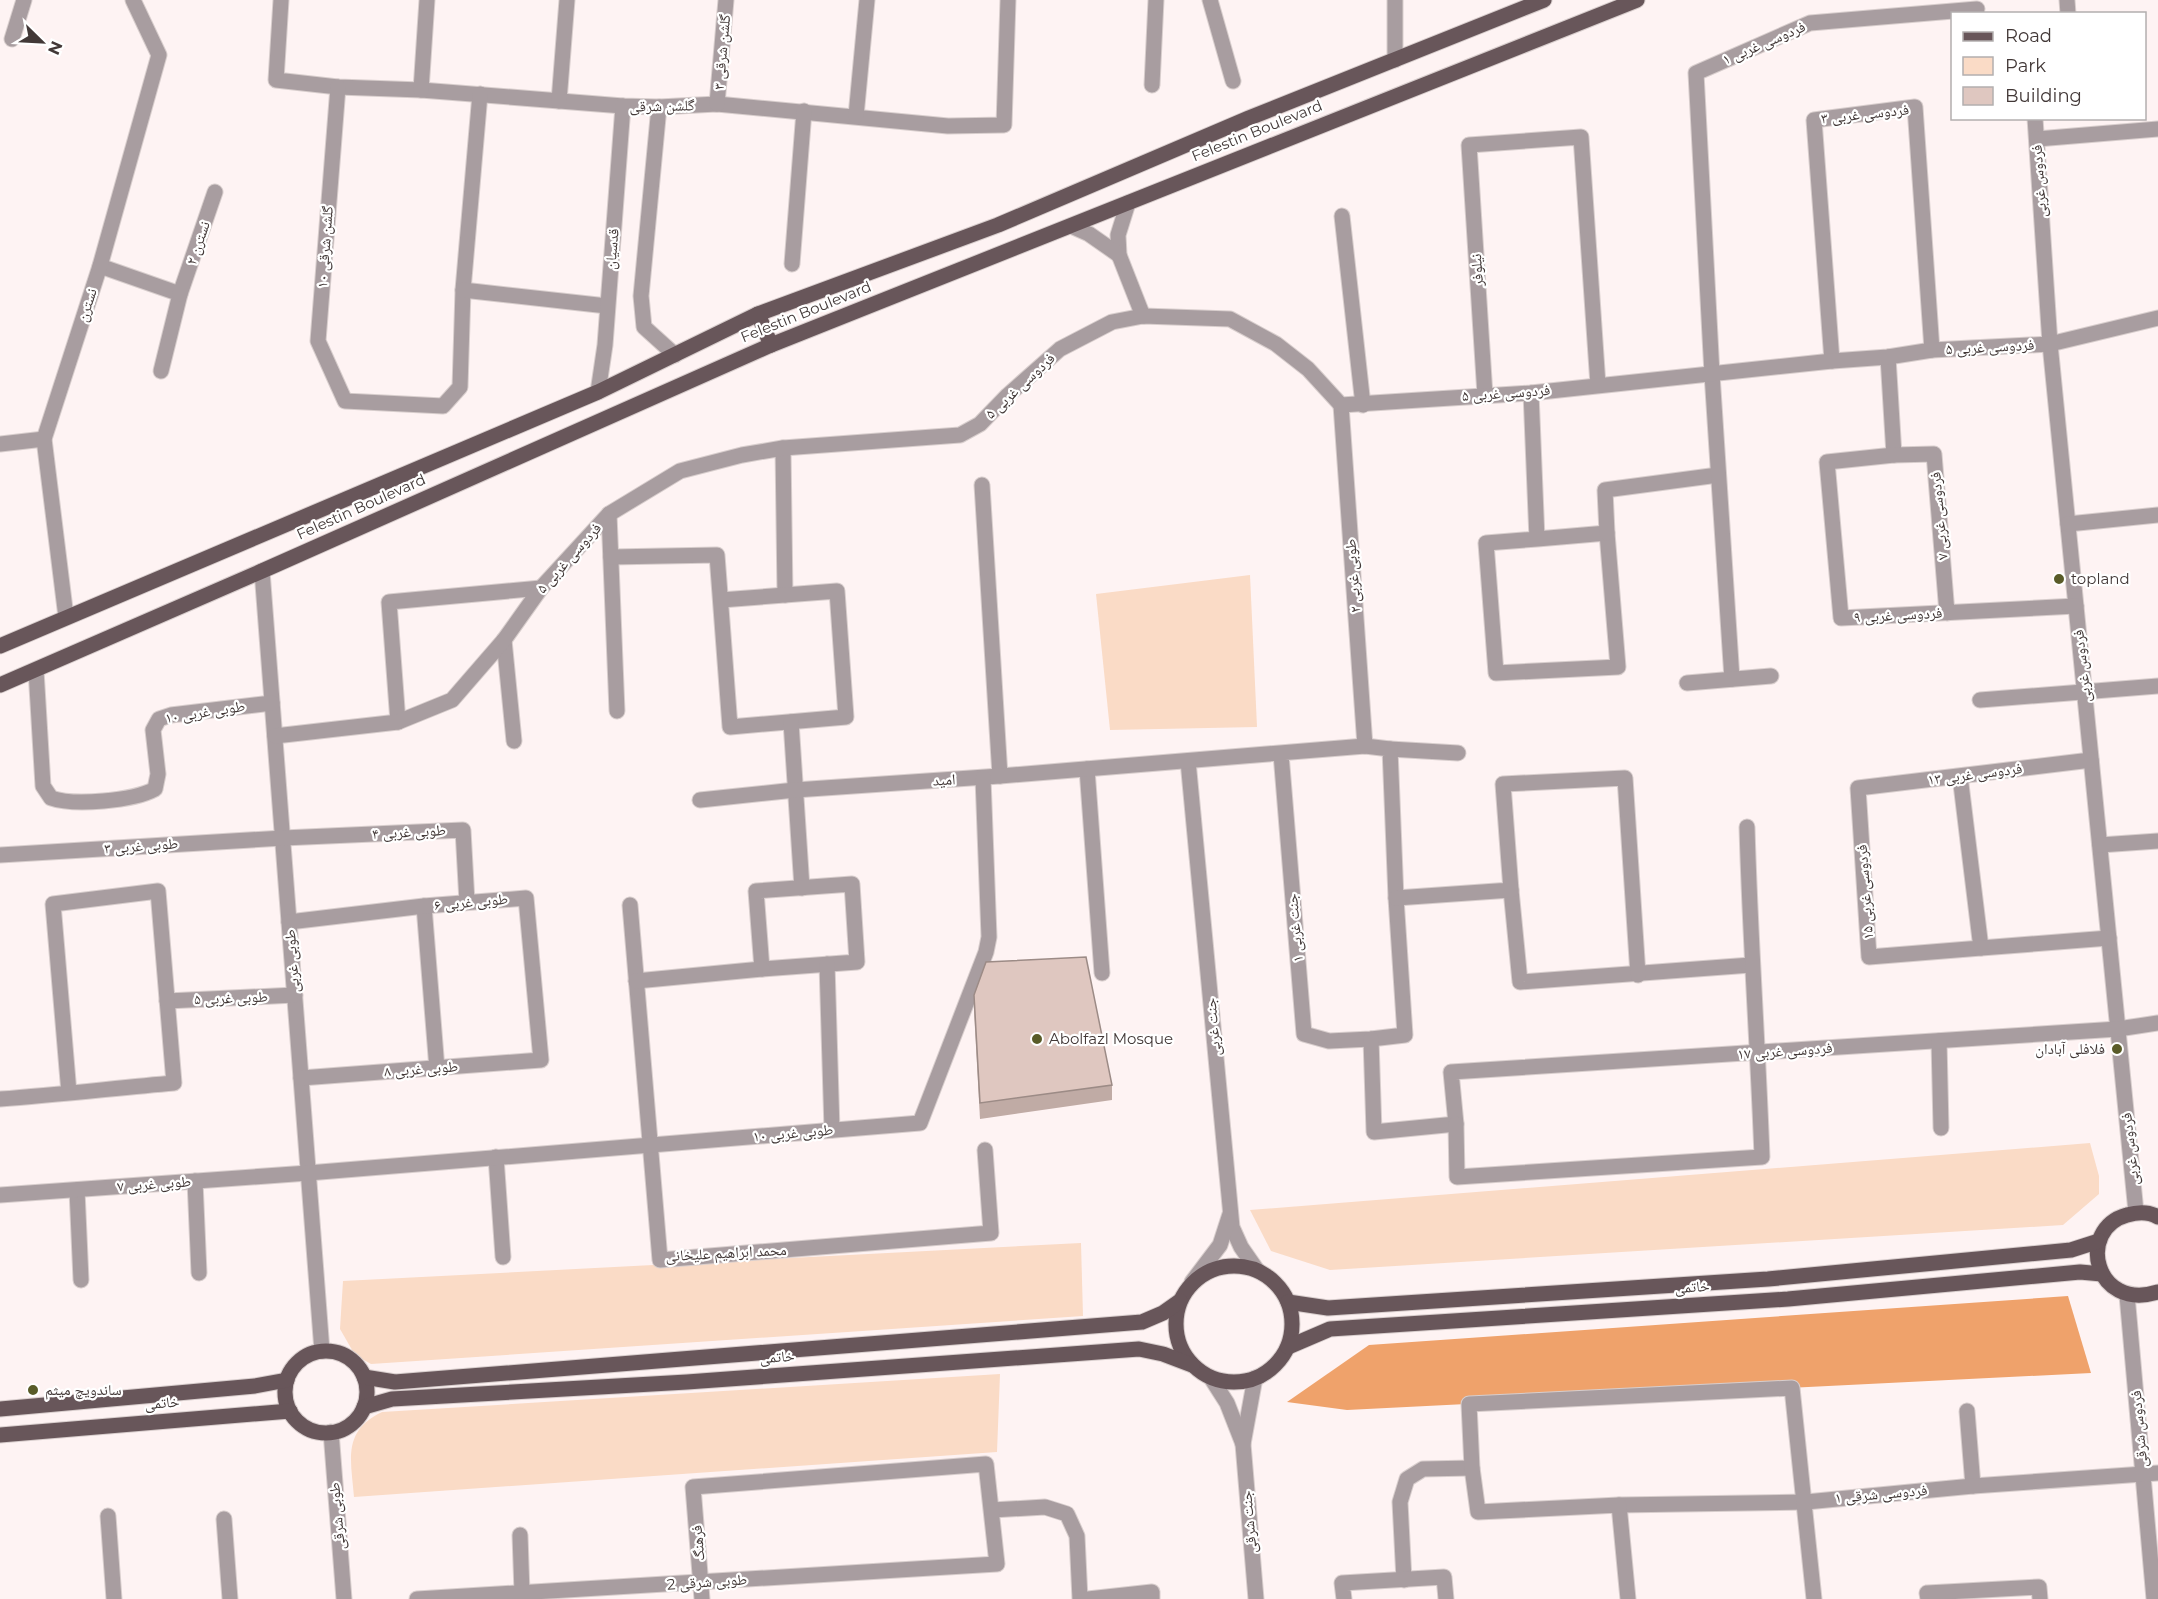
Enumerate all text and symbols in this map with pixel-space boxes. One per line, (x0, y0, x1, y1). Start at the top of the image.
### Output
north arrow (12, 12, 72, 72)
legend (1951, 12, 2146, 120)
street label: گلشن شرقی ۳ (709, 13, 735, 91)
street label: فردوسی غربی ۱ (1719, 17, 1809, 69)
text: Road (2005, 25, 2052, 47)
text: N (44, 38, 67, 58)
text: Park (2005, 55, 2046, 77)
text: Building (2005, 85, 2082, 107)
street label: گلشن شرقی (629, 95, 695, 117)
street label: Felestin Boulevard (1189, 96, 1325, 165)
street label: فردوسی غربی ۳ (1820, 99, 1910, 129)
street label: فردوس غربی (2026, 144, 2052, 218)
street label: گلشن شرقی ۱۰ (312, 205, 338, 289)
street label: نسترن ۲ (181, 218, 215, 268)
street label: قدسیان (600, 228, 624, 270)
street label: نیلوفر (1466, 253, 1487, 288)
street label: Felestin Boulevard (738, 277, 874, 346)
street label: نسترن (72, 286, 102, 324)
street label: فردوسی غربی ۵ (1945, 335, 2035, 359)
street label: فردوسی غربی ۵ (981, 349, 1059, 423)
street label: فردوسی غربی ۵ (1461, 380, 1551, 406)
street label: Felestin Boulevard (293, 470, 428, 544)
street label: فردوسی غربی ۷ (1925, 471, 1953, 561)
street label: فردوسی غربی ۵ (532, 518, 606, 598)
street label: طوبی غربی ۲ (1340, 538, 1366, 614)
place label: topland (2071, 569, 2130, 588)
marker: topland (2052, 572, 2066, 586)
street label: فردوسی غربی ۹ (1853, 603, 1943, 627)
street label: فردوس غربی (2068, 629, 2096, 703)
street label: طوبی غربی ۱۰ (164, 696, 247, 728)
street label: فردوسی غربی ۱۳ (1927, 758, 2023, 790)
street label: امید (932, 769, 956, 790)
street label: طوبی غربی ۴ (372, 820, 447, 844)
street label: طوبی غربی ۳ (103, 833, 179, 859)
street label: فردوسی غربی ۱۵ (1852, 844, 1878, 940)
street label: طوبی غربی ۶ (433, 889, 509, 915)
street label: جنت غربی ۱ (1282, 892, 1308, 963)
street label: طوبی غربی (280, 929, 304, 993)
street label: طوبی غربی ۵ (194, 987, 268, 1009)
street label: جنت غربی (1200, 997, 1225, 1057)
place label: Abolfazl Mosque (1049, 1029, 1173, 1048)
marker: Abolfazl Mosque (1030, 1032, 1044, 1046)
street label: فردوسی غربی ۱۷ (1737, 1038, 1833, 1064)
place label: فلافلی آبادان (2035, 1039, 2105, 1059)
marker: فلافلی آبادان (2110, 1042, 2124, 1056)
street label: طوبی غربی ۸ (383, 1056, 459, 1082)
street label: فردوس غربی (2116, 1112, 2144, 1186)
street label: طوبی غربی ۱۰ (752, 1120, 834, 1146)
street label: طوبی غربی ۷ (116, 1171, 192, 1197)
street label: محمد ابراهیم علیخانی (665, 1240, 787, 1266)
street label: خاتمی (1674, 1276, 1711, 1298)
street label: خاتمی (759, 1346, 796, 1368)
place label: ساندویچ میثم (45, 1380, 122, 1400)
marker: ساندویچ میثم (26, 1383, 40, 1397)
street label: فردوس شرقی (2126, 1390, 2152, 1468)
street label: خاتمی (144, 1391, 181, 1414)
street label: فردوسی شرقی ۱ (1834, 1480, 1928, 1508)
street label: طوبی شرقی (324, 1481, 350, 1551)
street label: جنت شرقی (1236, 1489, 1262, 1554)
street label: فرهنگ (686, 1524, 709, 1562)
street label: طوبی شرقی 2 (666, 1569, 748, 1595)

